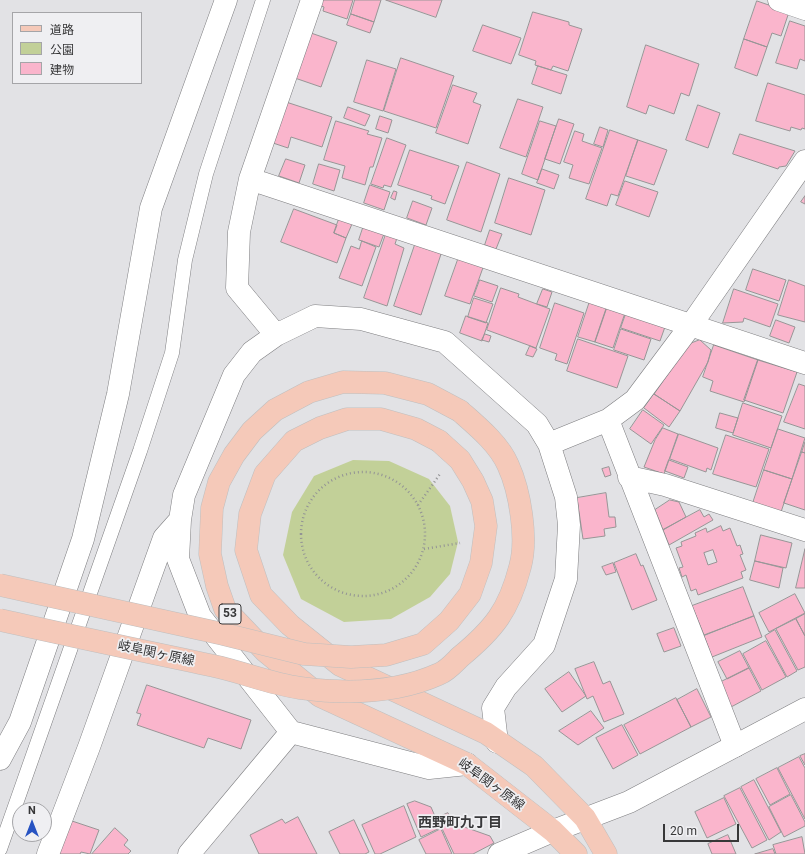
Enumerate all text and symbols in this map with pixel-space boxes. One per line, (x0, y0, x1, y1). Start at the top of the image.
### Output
legend (12, 12, 142, 84)
text: 道路 (50, 23, 74, 37)
text: 公園 (50, 43, 74, 57)
text: 建物 (50, 63, 74, 77)
road number: 53 (219, 604, 241, 624)
street label: 岐阜関ヶ原線 (116, 638, 196, 670)
street label: 岐阜関ヶ原線 (455, 756, 527, 814)
north arrow (12, 802, 52, 842)
text: N (28, 804, 36, 817)
district label: 西野町九丁目 (418, 815, 502, 831)
scale bar (665, 816, 741, 842)
text: 20 m (670, 824, 697, 838)

